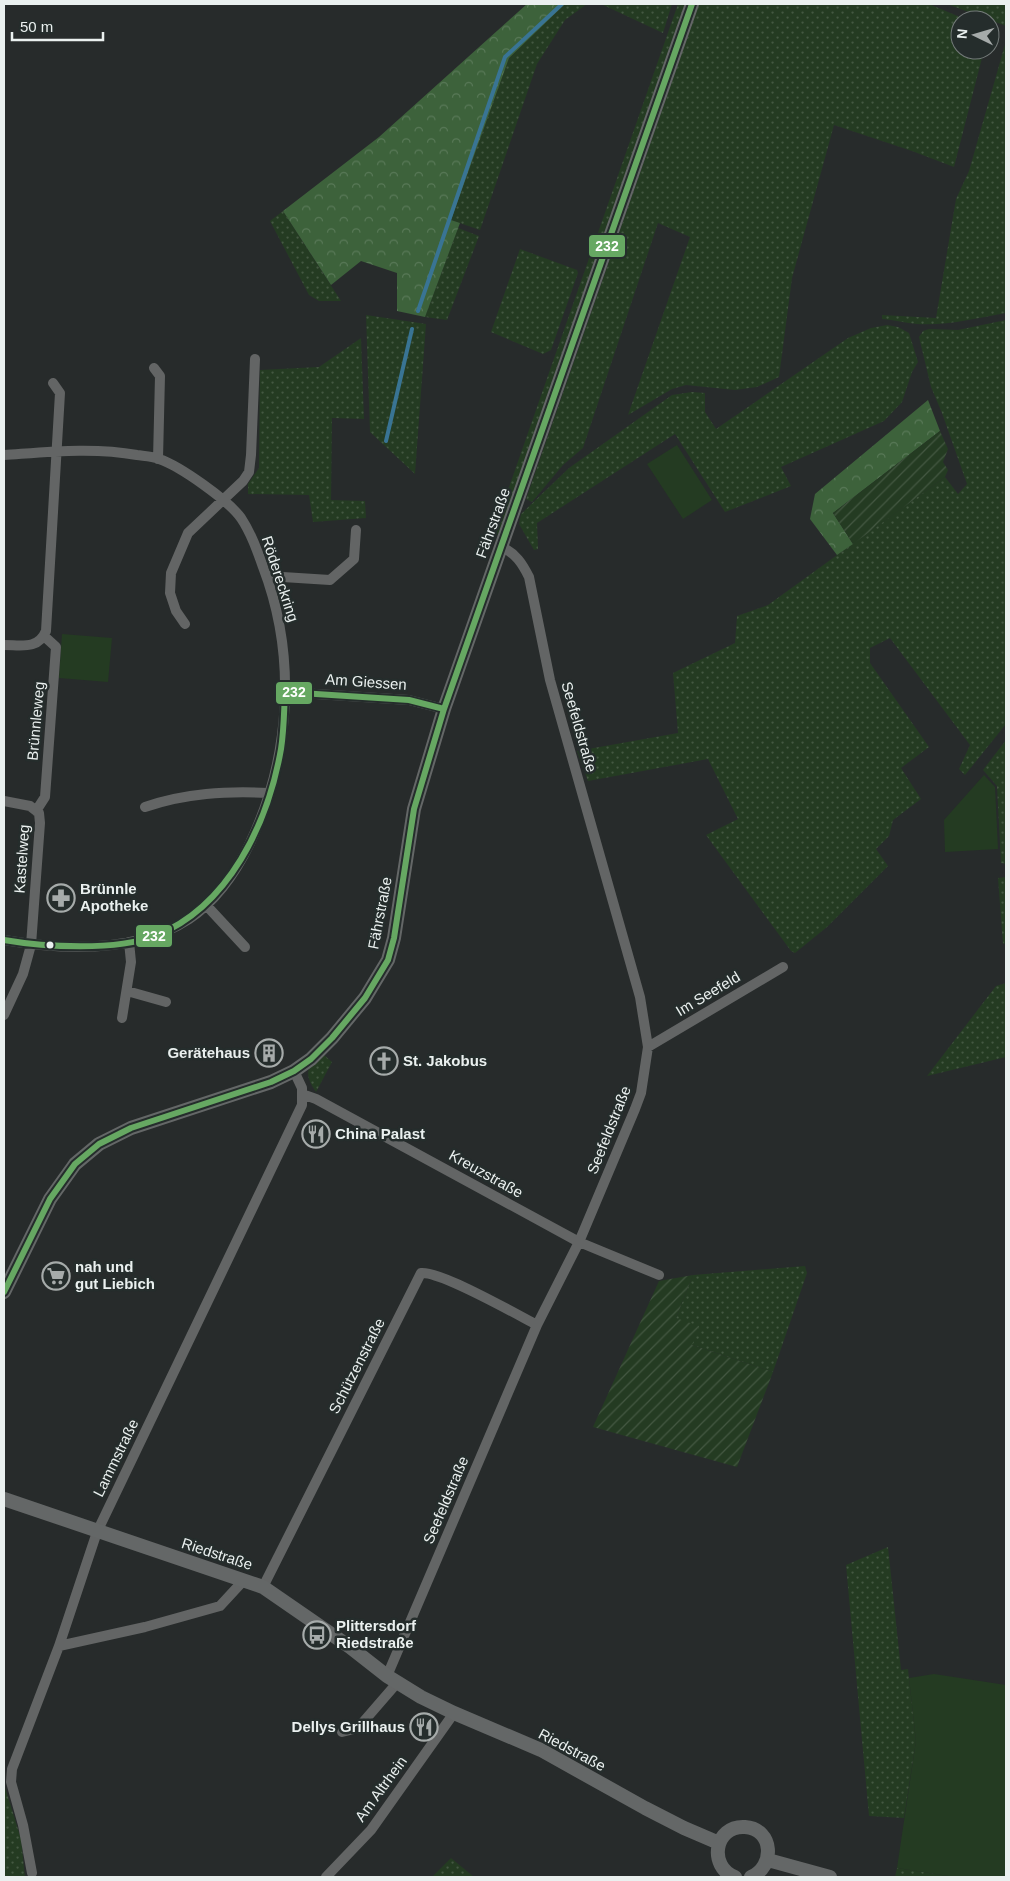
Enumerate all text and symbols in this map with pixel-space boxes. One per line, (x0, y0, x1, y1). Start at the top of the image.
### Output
scale bar (12, 10, 104, 42)
north arrow (950, 10, 1000, 60)
text: 50 m (20, 18, 53, 35)
text: N (954, 28, 970, 40)
line badge: 232 (588, 234, 626, 258)
text: 232 (595, 238, 619, 254)
street label: Fährstraße (472, 485, 513, 560)
street label: Rödereckring (259, 534, 302, 624)
street label: Am Giessen (325, 670, 407, 693)
street label: Seefeldstraße (558, 680, 601, 774)
street label: Brünnleweg (24, 681, 47, 761)
line badge: 232 (275, 681, 313, 705)
text: 232 (282, 684, 306, 700)
street label: Kastelweg (11, 824, 32, 894)
street label: Fährstraße (364, 875, 395, 951)
place label: Brünnle Apotheke (80, 880, 148, 914)
pharmacy icon: Brünnle Apotheke (46, 883, 76, 913)
line badge: 232 (135, 924, 173, 948)
text: 232 (142, 928, 166, 944)
unlabelled marker (45, 940, 55, 950)
street label: Im Seefeld (673, 968, 743, 1019)
building icon: Gerätehaus (254, 1038, 284, 1068)
place label: Gerätehaus (167, 1044, 250, 1061)
church icon: St. Jakobus (369, 1046, 399, 1076)
place label: St. Jakobus (403, 1052, 487, 1069)
street label: Seefeldstraße (583, 1083, 634, 1176)
restaurant icon: China Palast (301, 1119, 331, 1149)
place label: China Palast (335, 1125, 425, 1142)
street label: Kreuzstraße (446, 1146, 526, 1201)
place label: nah und gut Liebich (75, 1258, 155, 1292)
supermarket icon: nah und gut Liebich (41, 1261, 71, 1291)
street label: Schützenstraße (325, 1315, 388, 1416)
street label: Lammstraße (89, 1416, 142, 1499)
street label: Seefeldstraße (419, 1454, 472, 1546)
street label: Riedstraße (180, 1534, 255, 1573)
place label: Plittersdorf Riedstraße (336, 1617, 417, 1651)
bus stop icon: Plittersdorf Riedstraße (302, 1620, 332, 1650)
restaurant icon: Dellys Grillhaus (409, 1712, 439, 1742)
place label: Dellys Grillhaus (292, 1718, 405, 1735)
street label: Riedstraße (536, 1725, 609, 1774)
street label: Am Altrhein (351, 1753, 410, 1825)

